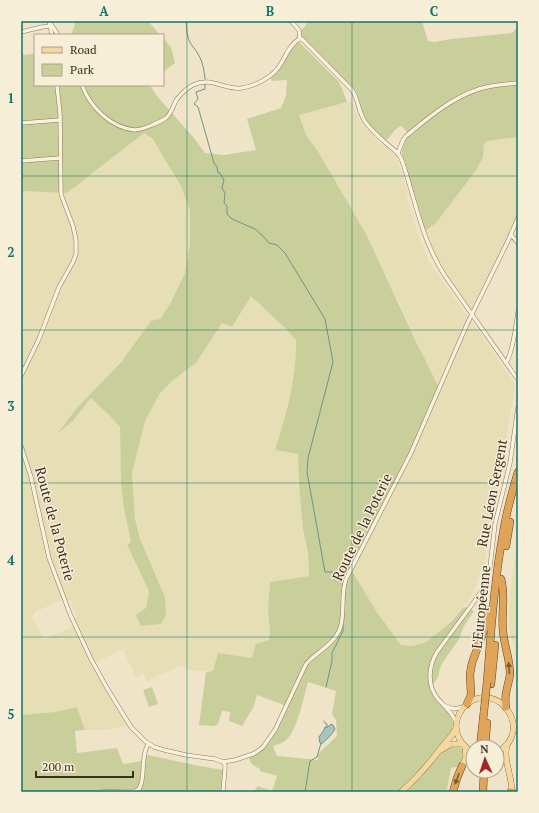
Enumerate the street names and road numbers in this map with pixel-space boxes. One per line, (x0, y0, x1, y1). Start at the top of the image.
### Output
street label: Rue Léon Sergent (472, 437, 511, 548)
street label: Route de la Poterie (31, 465, 80, 583)
street label: Route de la Poterie (327, 470, 396, 584)
street label: L'Européenne (467, 564, 494, 650)

